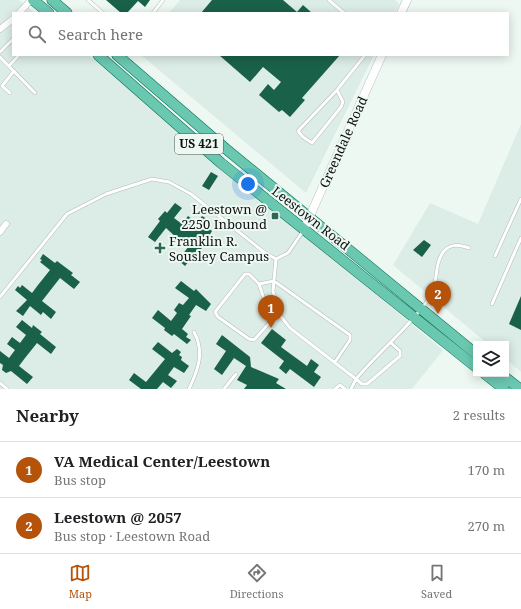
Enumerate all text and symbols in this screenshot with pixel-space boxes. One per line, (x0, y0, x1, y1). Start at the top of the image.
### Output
search box (12, 12, 509, 56)
icon: search (26, 23, 48, 45)
text: Search here (58, 24, 143, 44)
street label: Greendale Road (315, 93, 371, 191)
road number: US 421 (175, 134, 223, 154)
your location (238, 174, 258, 194)
street label: Leestown Road (268, 182, 354, 254)
place label: Leestown @ 2250 Inbound (181, 200, 267, 233)
marker: Leestown @ 2250 Inbound (270, 211, 280, 221)
place label: Franklin R. Sousley Campus (169, 232, 269, 265)
marker: Franklin R. Sousley Campus (154, 242, 166, 254)
pin: 2 (425, 281, 451, 314)
pin: 1 (258, 295, 284, 328)
map controls (473, 341, 509, 377)
button: layers (473, 341, 509, 377)
text: Nearby (16, 404, 79, 427)
text: 2 results (453, 406, 505, 424)
text: VA Medical Center/Leestown (54, 451, 270, 471)
text: 1 (25, 461, 33, 479)
text: 170 m (468, 461, 505, 479)
text: Bus stop (54, 471, 106, 489)
text: Leestown @ 2057 (54, 507, 182, 527)
text: 2 (25, 517, 33, 535)
text: 270 m (468, 517, 505, 535)
text: Bus stop · Leestown Road (54, 527, 210, 545)
tab: Map (69, 562, 92, 601)
tab: Directions (230, 562, 283, 601)
tab: Saved (421, 562, 452, 601)

